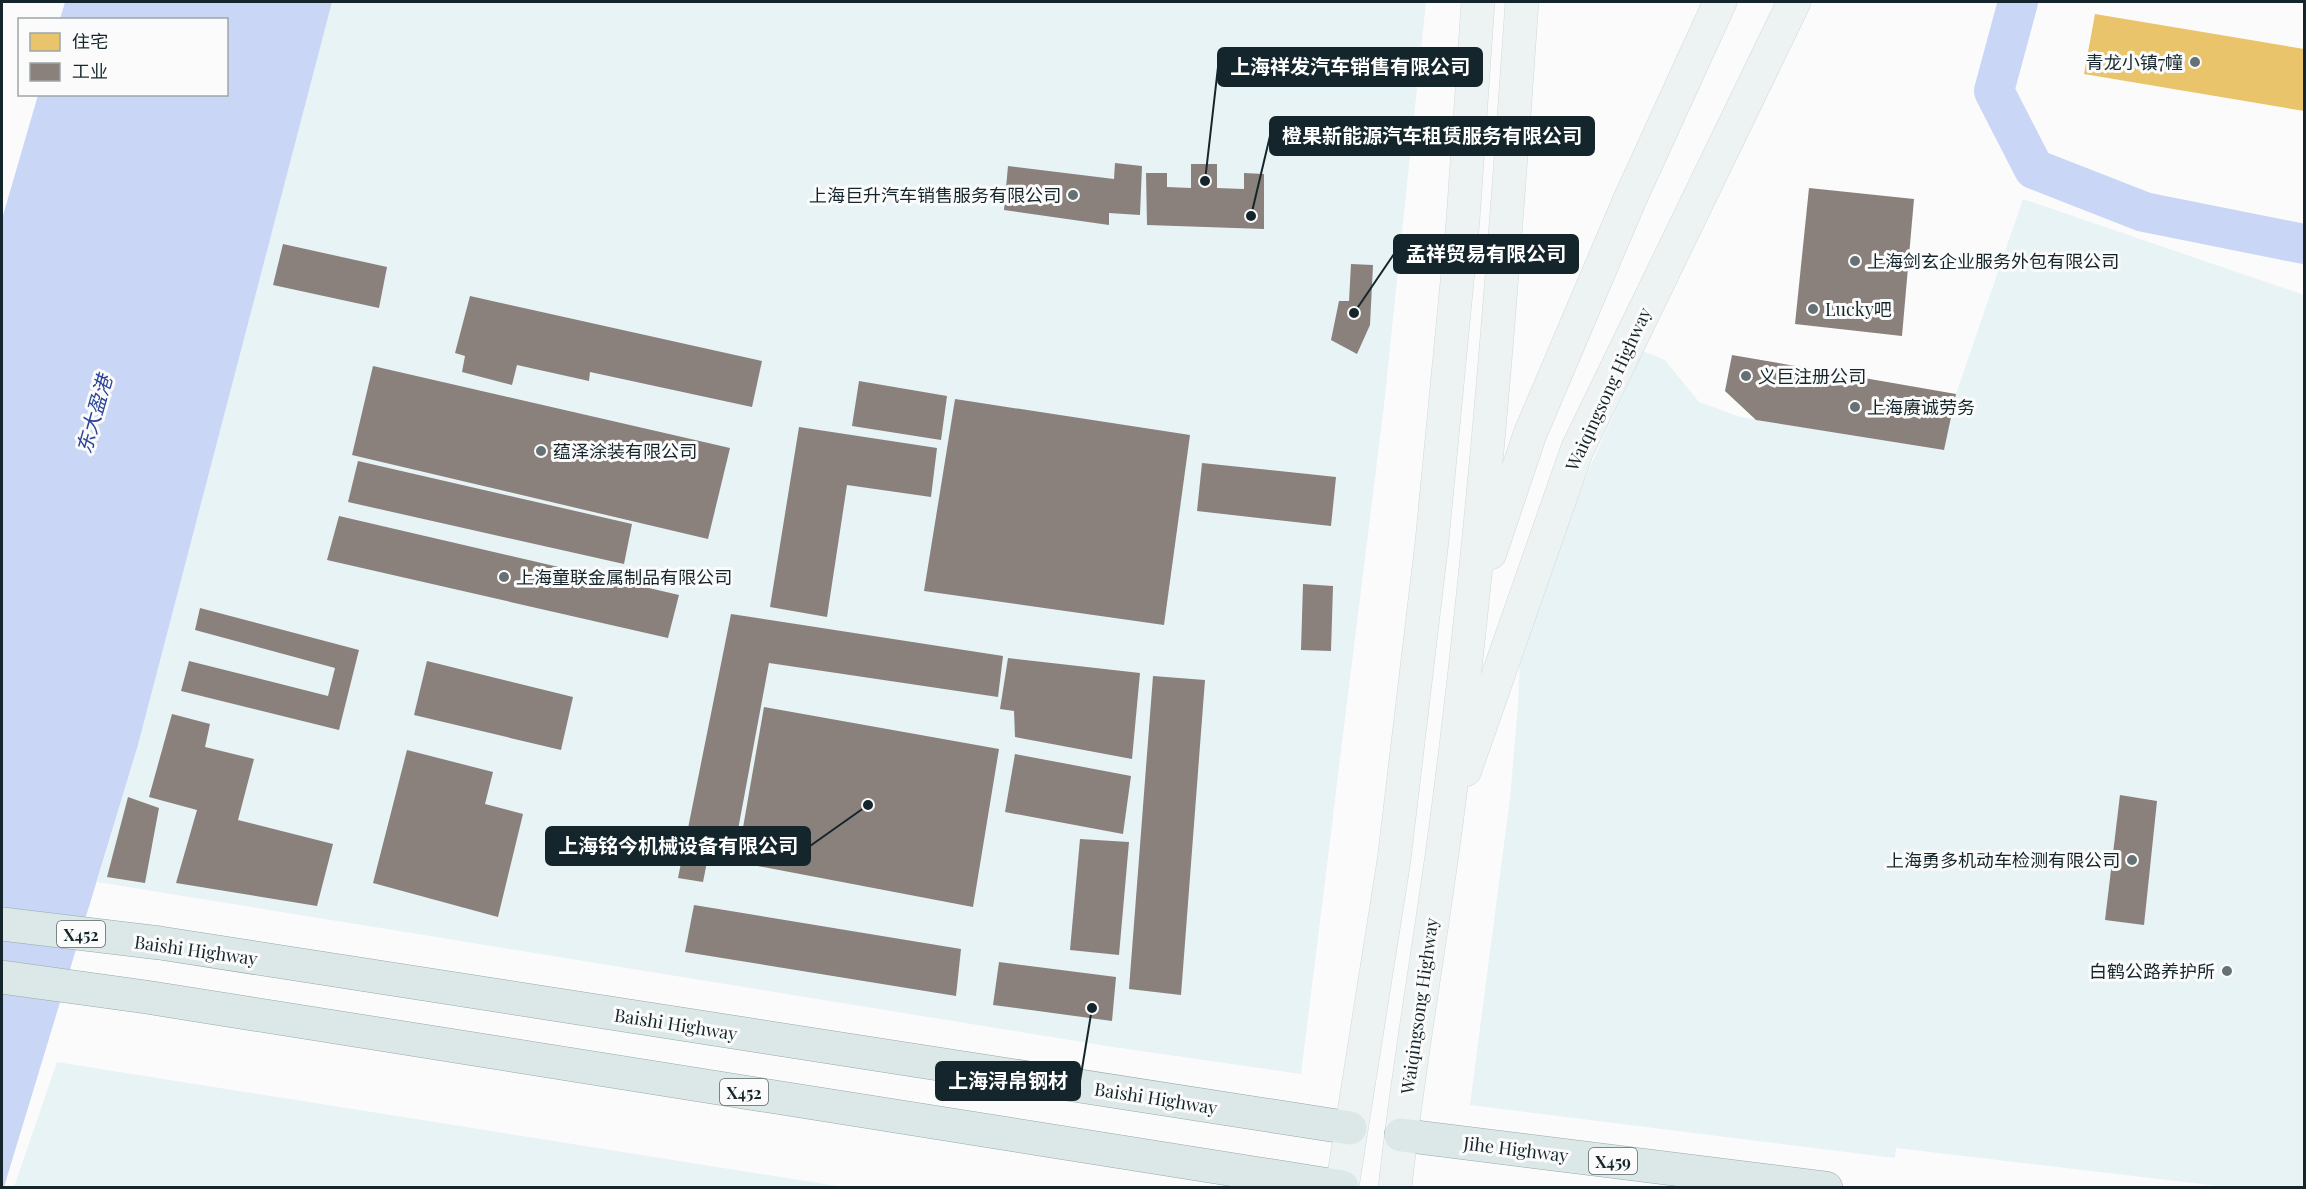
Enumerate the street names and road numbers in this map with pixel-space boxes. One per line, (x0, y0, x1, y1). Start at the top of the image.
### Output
street label: Waiqingsong Highway (1559, 303, 1656, 476)
street label: Waiqingsong Highway (1395, 916, 1443, 1097)
road number: X452 (57, 921, 105, 947)
street label: Baishi Highway (133, 929, 259, 971)
street label: Baishi Highway (613, 1002, 739, 1046)
street label: Baishi Highway (1093, 1076, 1219, 1120)
road number: X452 (720, 1079, 768, 1105)
street label: Jihe Highway (1461, 1131, 1570, 1167)
road number: X459 (1589, 1148, 1637, 1174)

